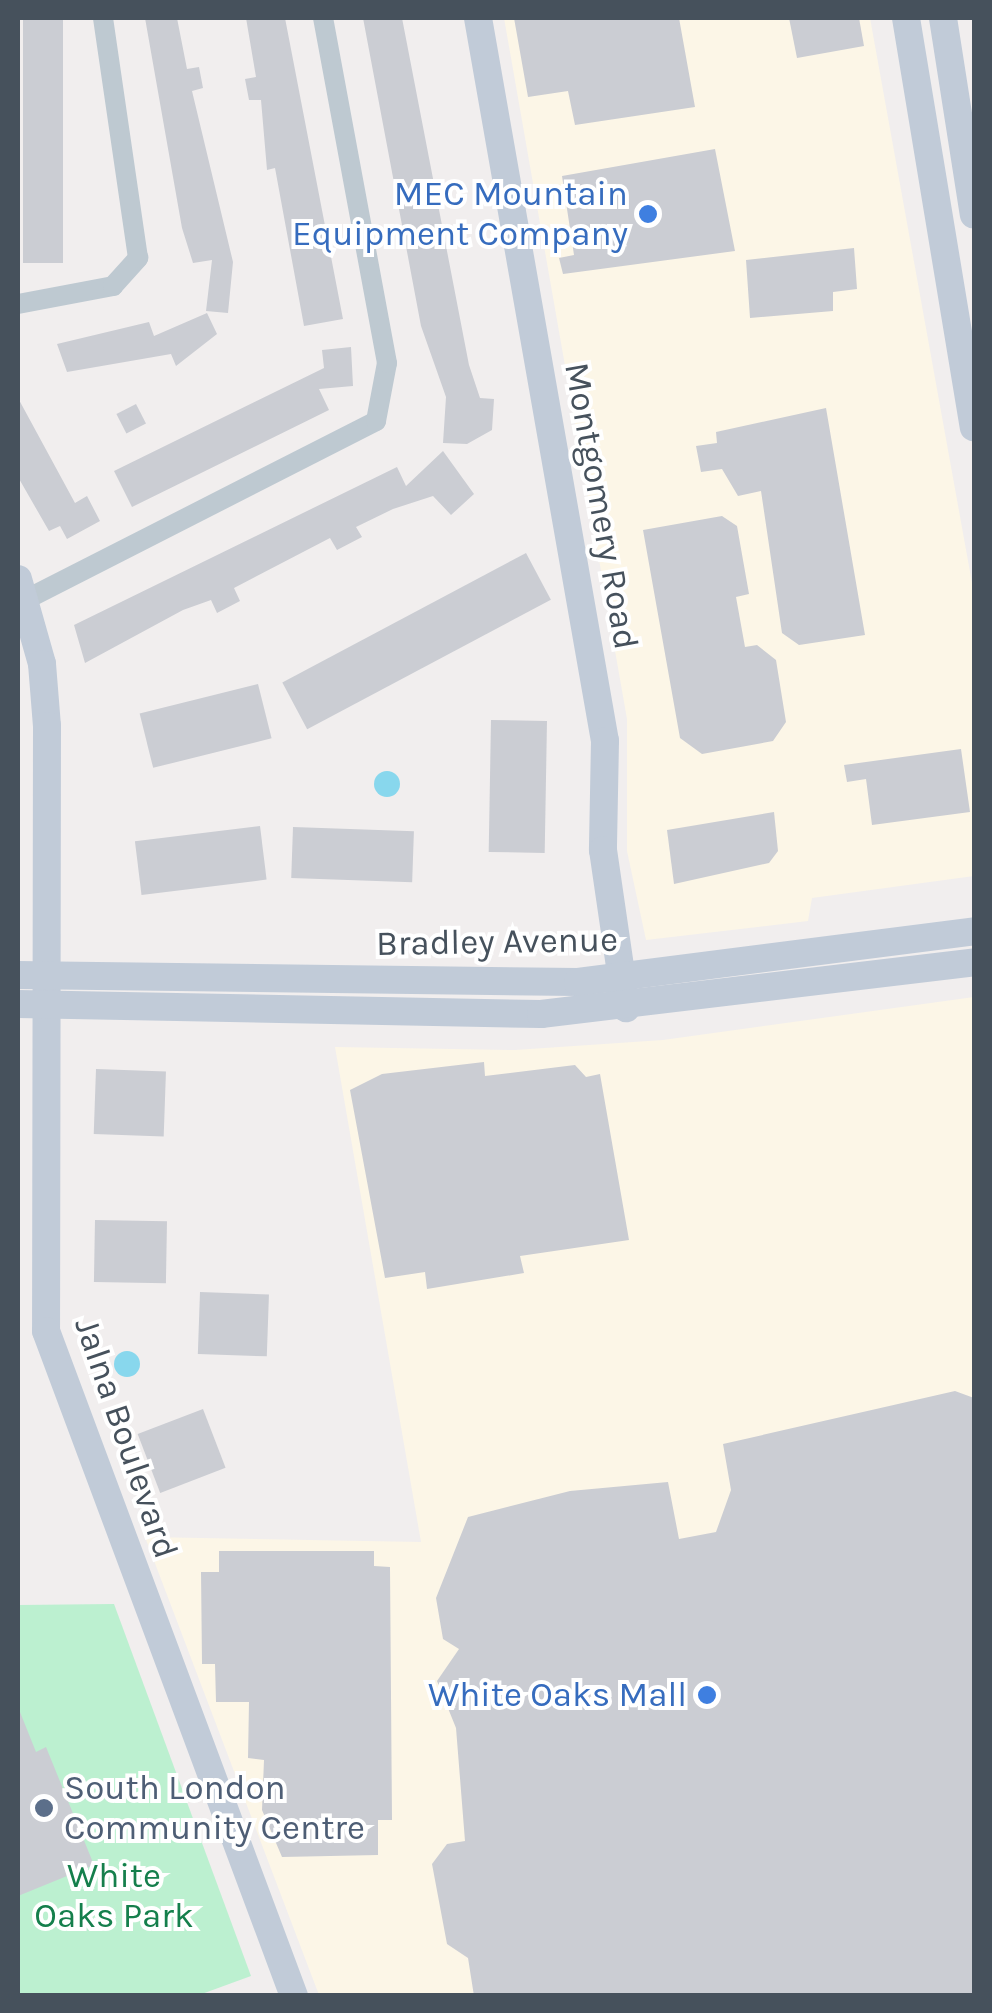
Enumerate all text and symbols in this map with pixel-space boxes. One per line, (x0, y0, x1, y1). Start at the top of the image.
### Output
place label: MEC Mountain Equipment Company (292, 173, 628, 255)
marker: MEC Mountain Equipment Company (637, 203, 659, 225)
street label: Montgomery Road (555, 359, 647, 653)
street label: Bradley Avenue (376, 919, 618, 965)
street label: Jalna Boulevard (65, 1312, 187, 1564)
place label: White Oaks Mall (428, 1674, 687, 1716)
marker: White Oaks Mall (696, 1684, 718, 1706)
place label: South London Community Centre (64, 1767, 365, 1849)
marker: South London Community Centre (33, 1797, 55, 1819)
park label: White Oaks Park (34, 1855, 194, 1937)

